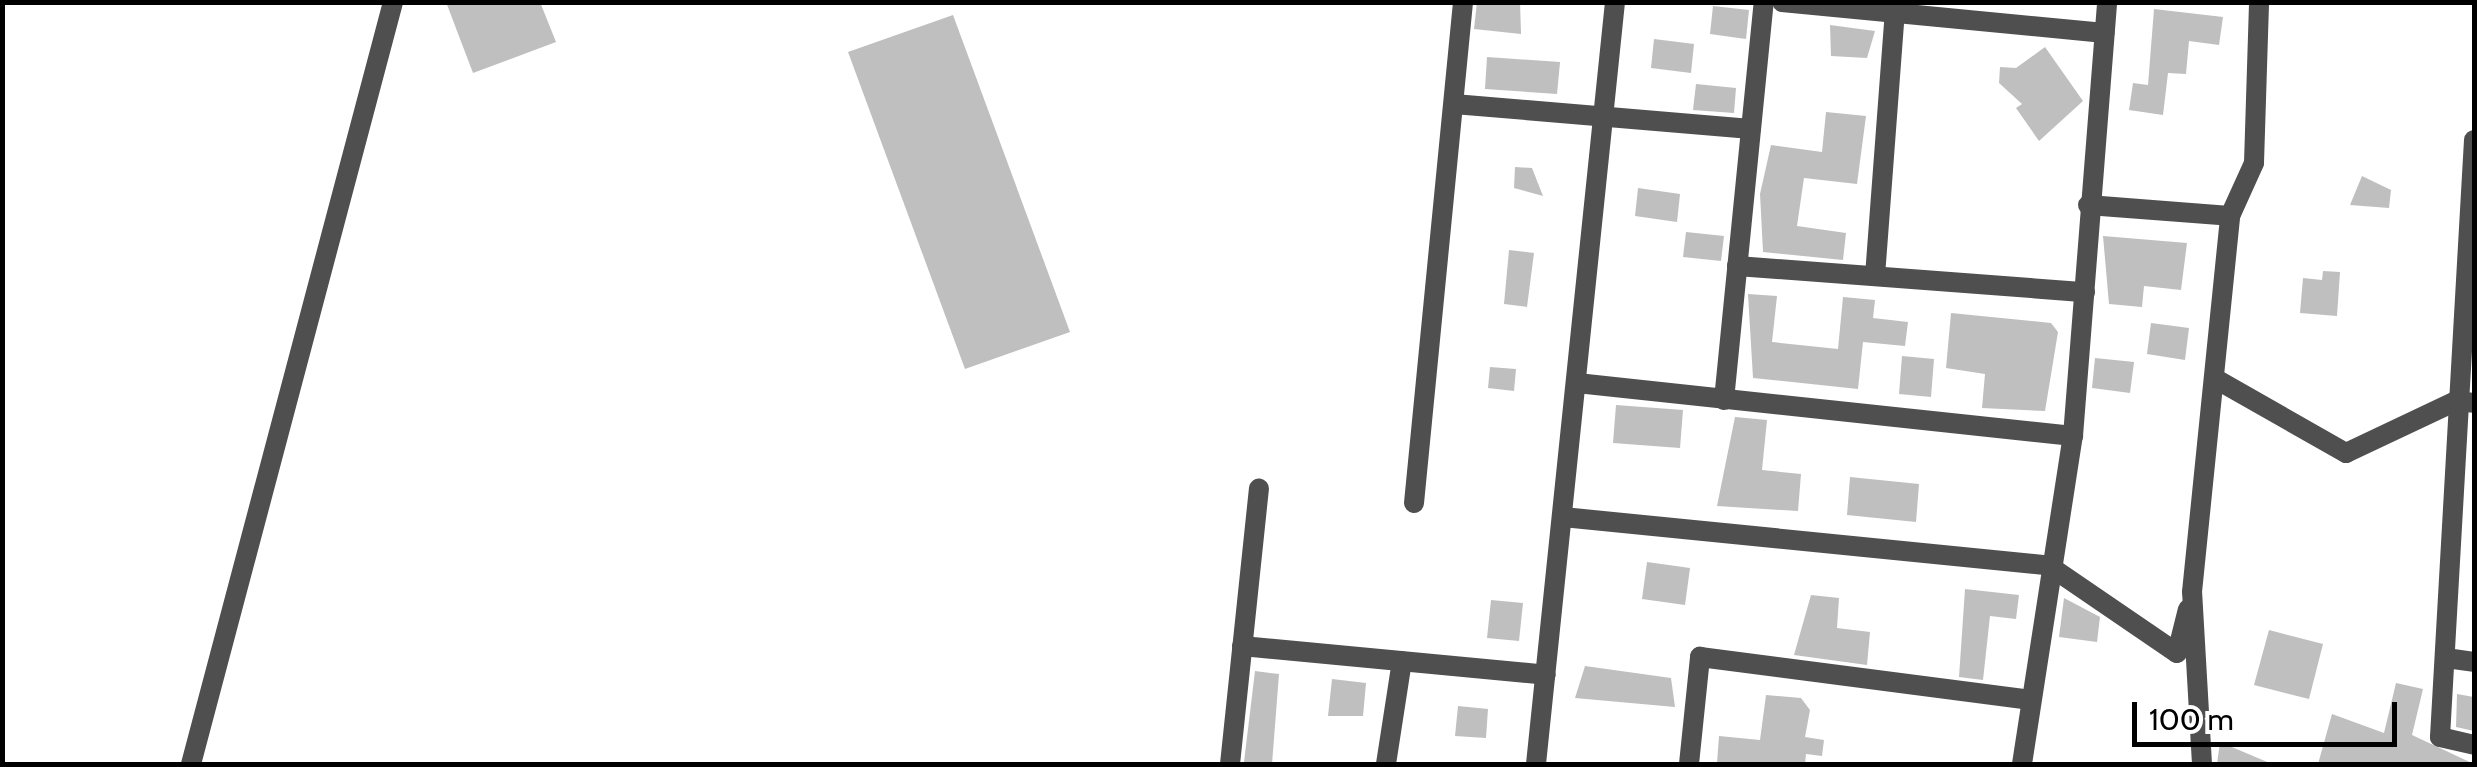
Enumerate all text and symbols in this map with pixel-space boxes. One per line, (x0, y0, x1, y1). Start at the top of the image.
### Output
scale bar (2137, 682, 2402, 744)
text: 100 m (2149, 701, 2234, 738)

